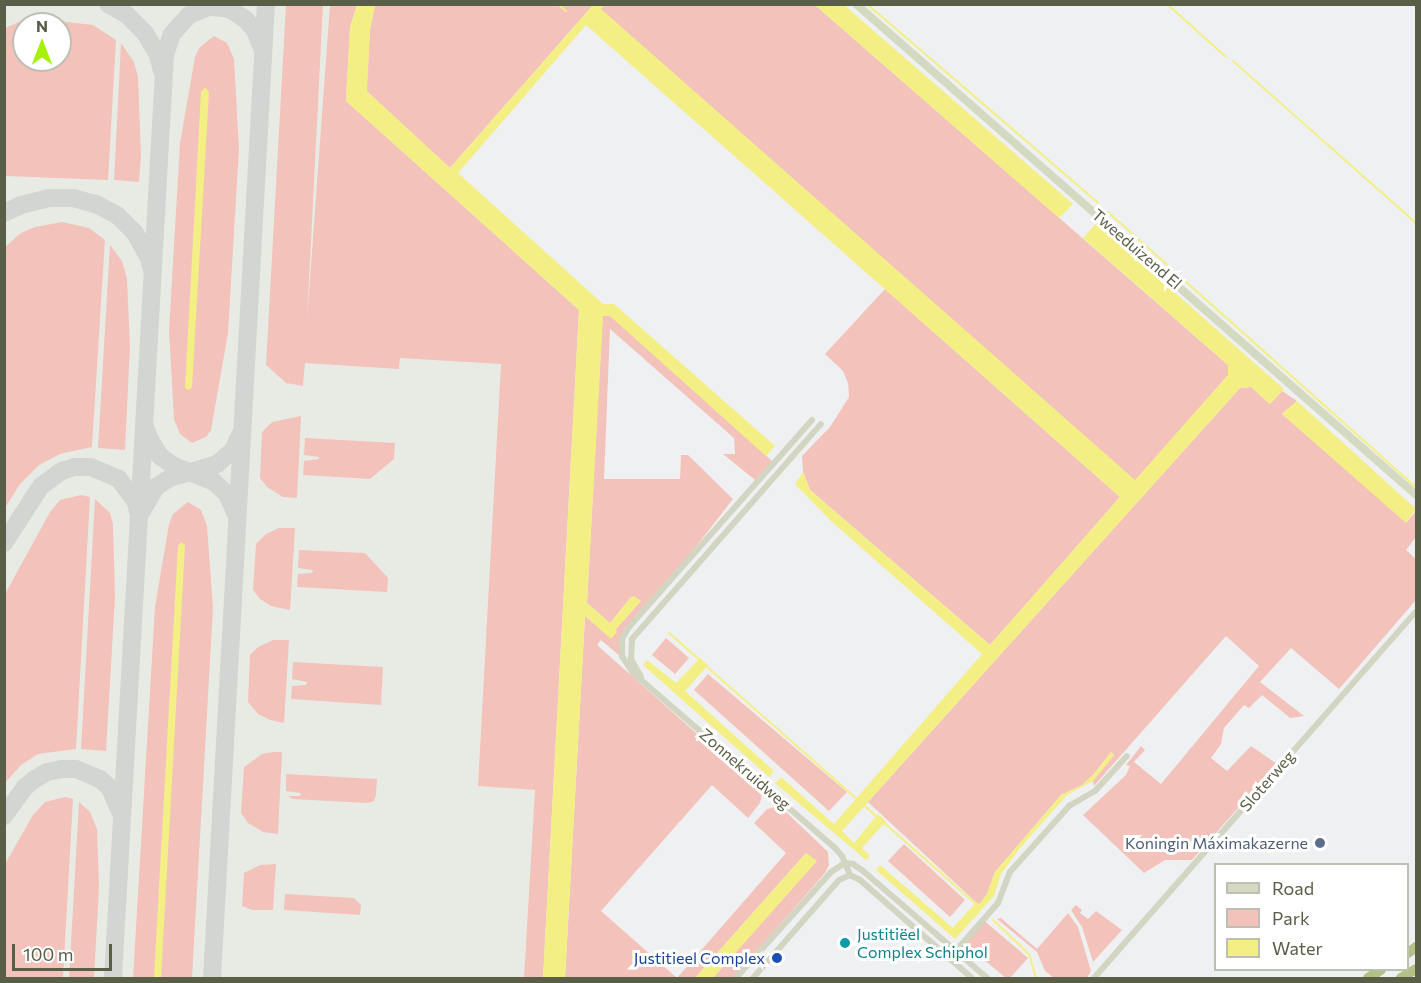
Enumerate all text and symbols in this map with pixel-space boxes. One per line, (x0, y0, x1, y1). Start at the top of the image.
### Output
north arrow (12, 12, 72, 72)
text: N (36, 16, 48, 35)
street label: Tweeduizend El (1088, 205, 1186, 293)
street label: Zonnekruidweg (696, 724, 794, 814)
street label: Sloterweg (1236, 747, 1298, 815)
place label: Koningin Máximakazerne (1125, 833, 1308, 853)
marker: Koningin Máximakazerne (1313, 836, 1327, 850)
legend (1214, 863, 1409, 971)
text: Road (1272, 877, 1314, 899)
text: Park (1272, 907, 1310, 929)
place label: Justitiëel Complex Schiphol (857, 924, 988, 962)
scale bar (15, 932, 116, 970)
marker: Justitiëel Complex Schiphol (838, 936, 852, 950)
text: Water (1272, 937, 1323, 959)
text: 100 m (23, 943, 73, 965)
place label: Justitieel Complex (634, 948, 765, 968)
marker: Justitieel Complex (770, 951, 784, 965)

